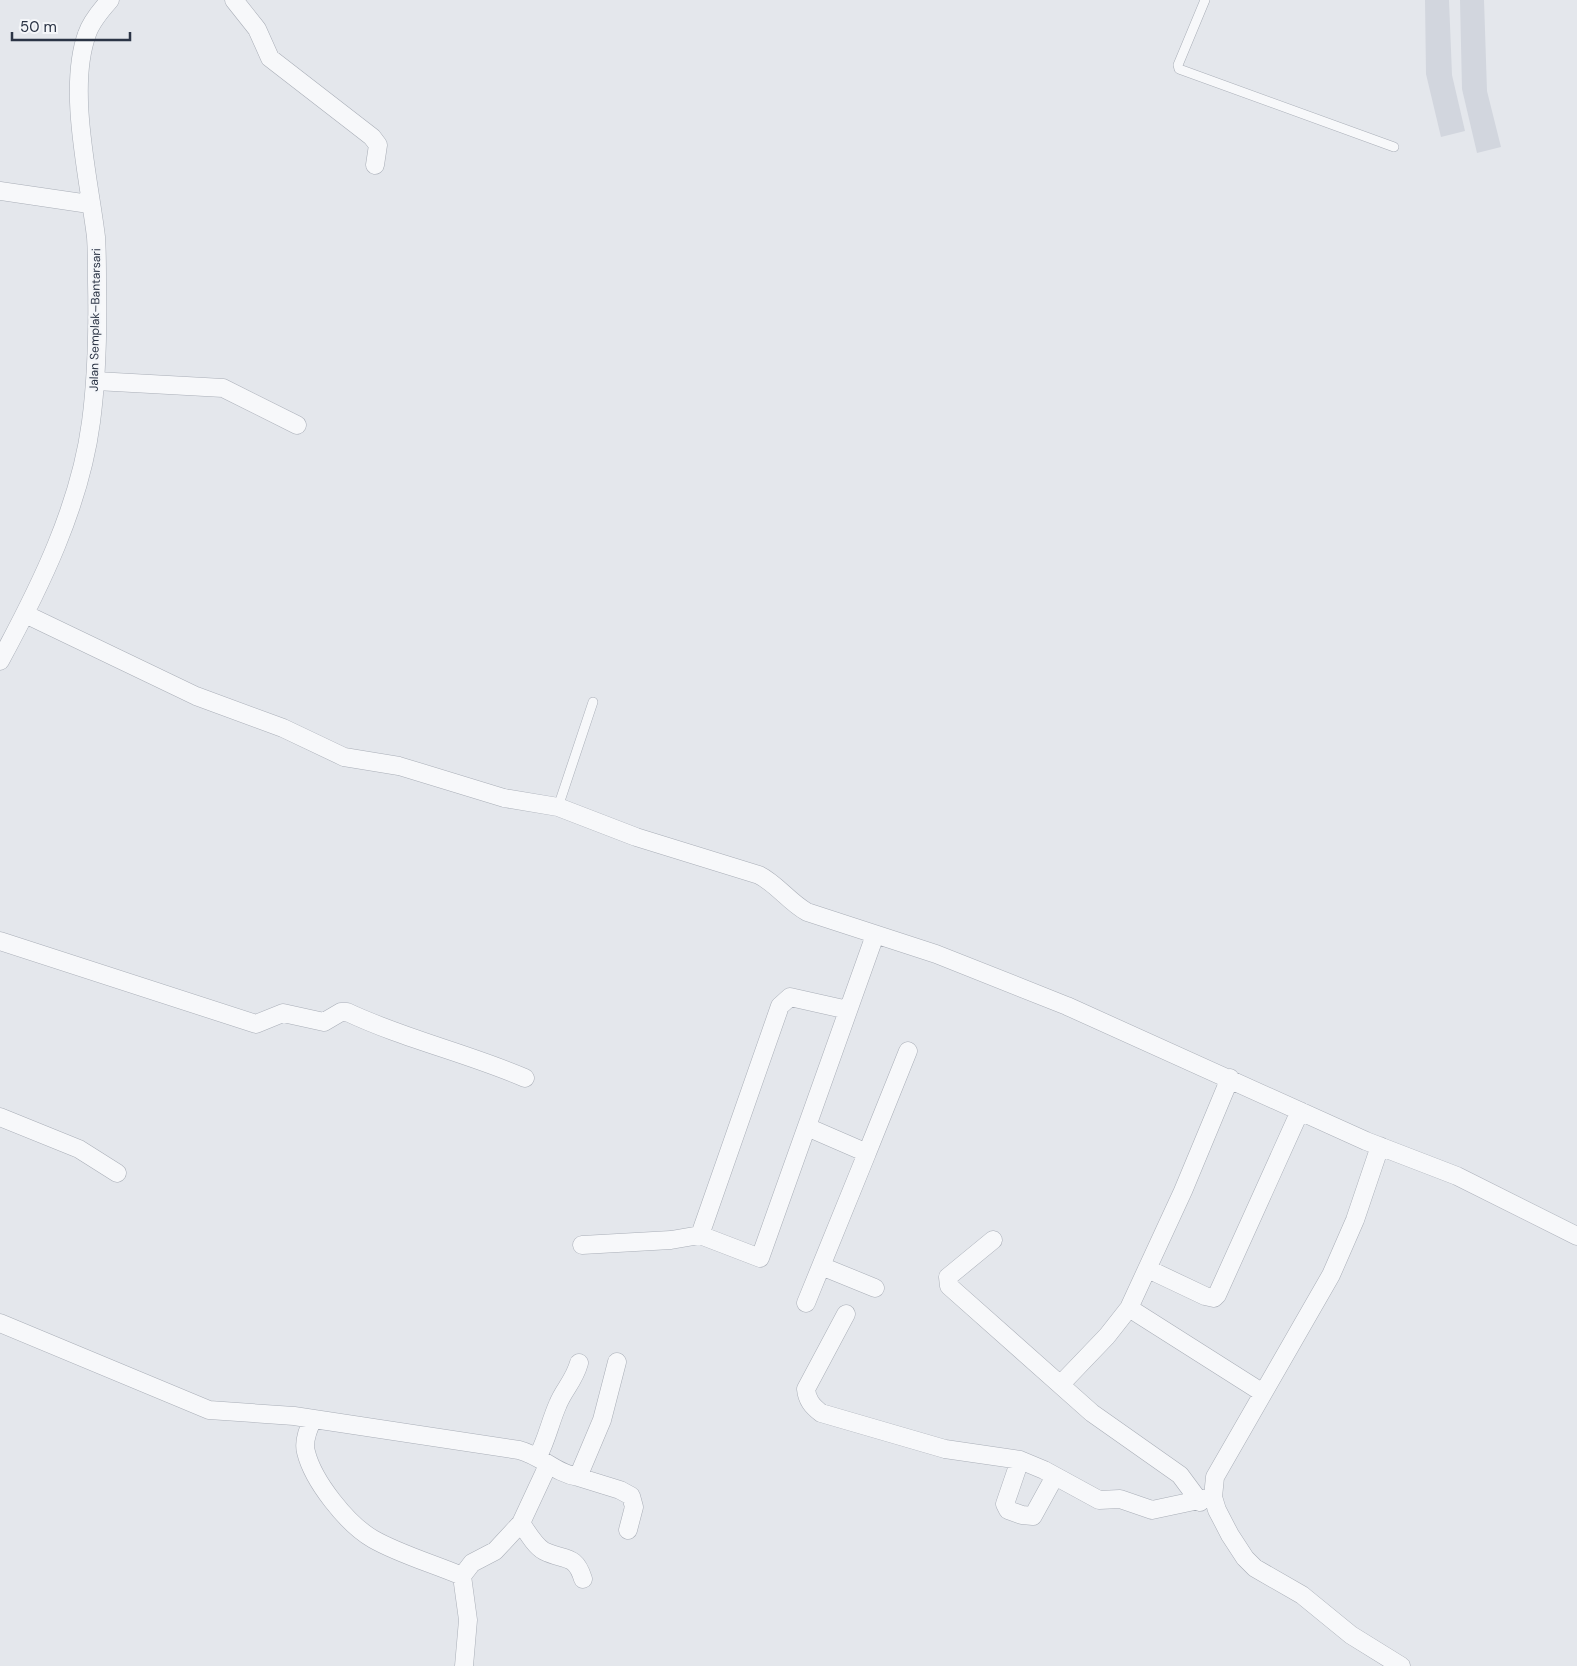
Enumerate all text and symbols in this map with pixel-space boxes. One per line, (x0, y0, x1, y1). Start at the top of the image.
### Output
scale bar (12, 10, 130, 42)
text: 50 m (20, 17, 57, 37)
street label: Jalan Semplak–Bantarsari (86, 248, 104, 392)

